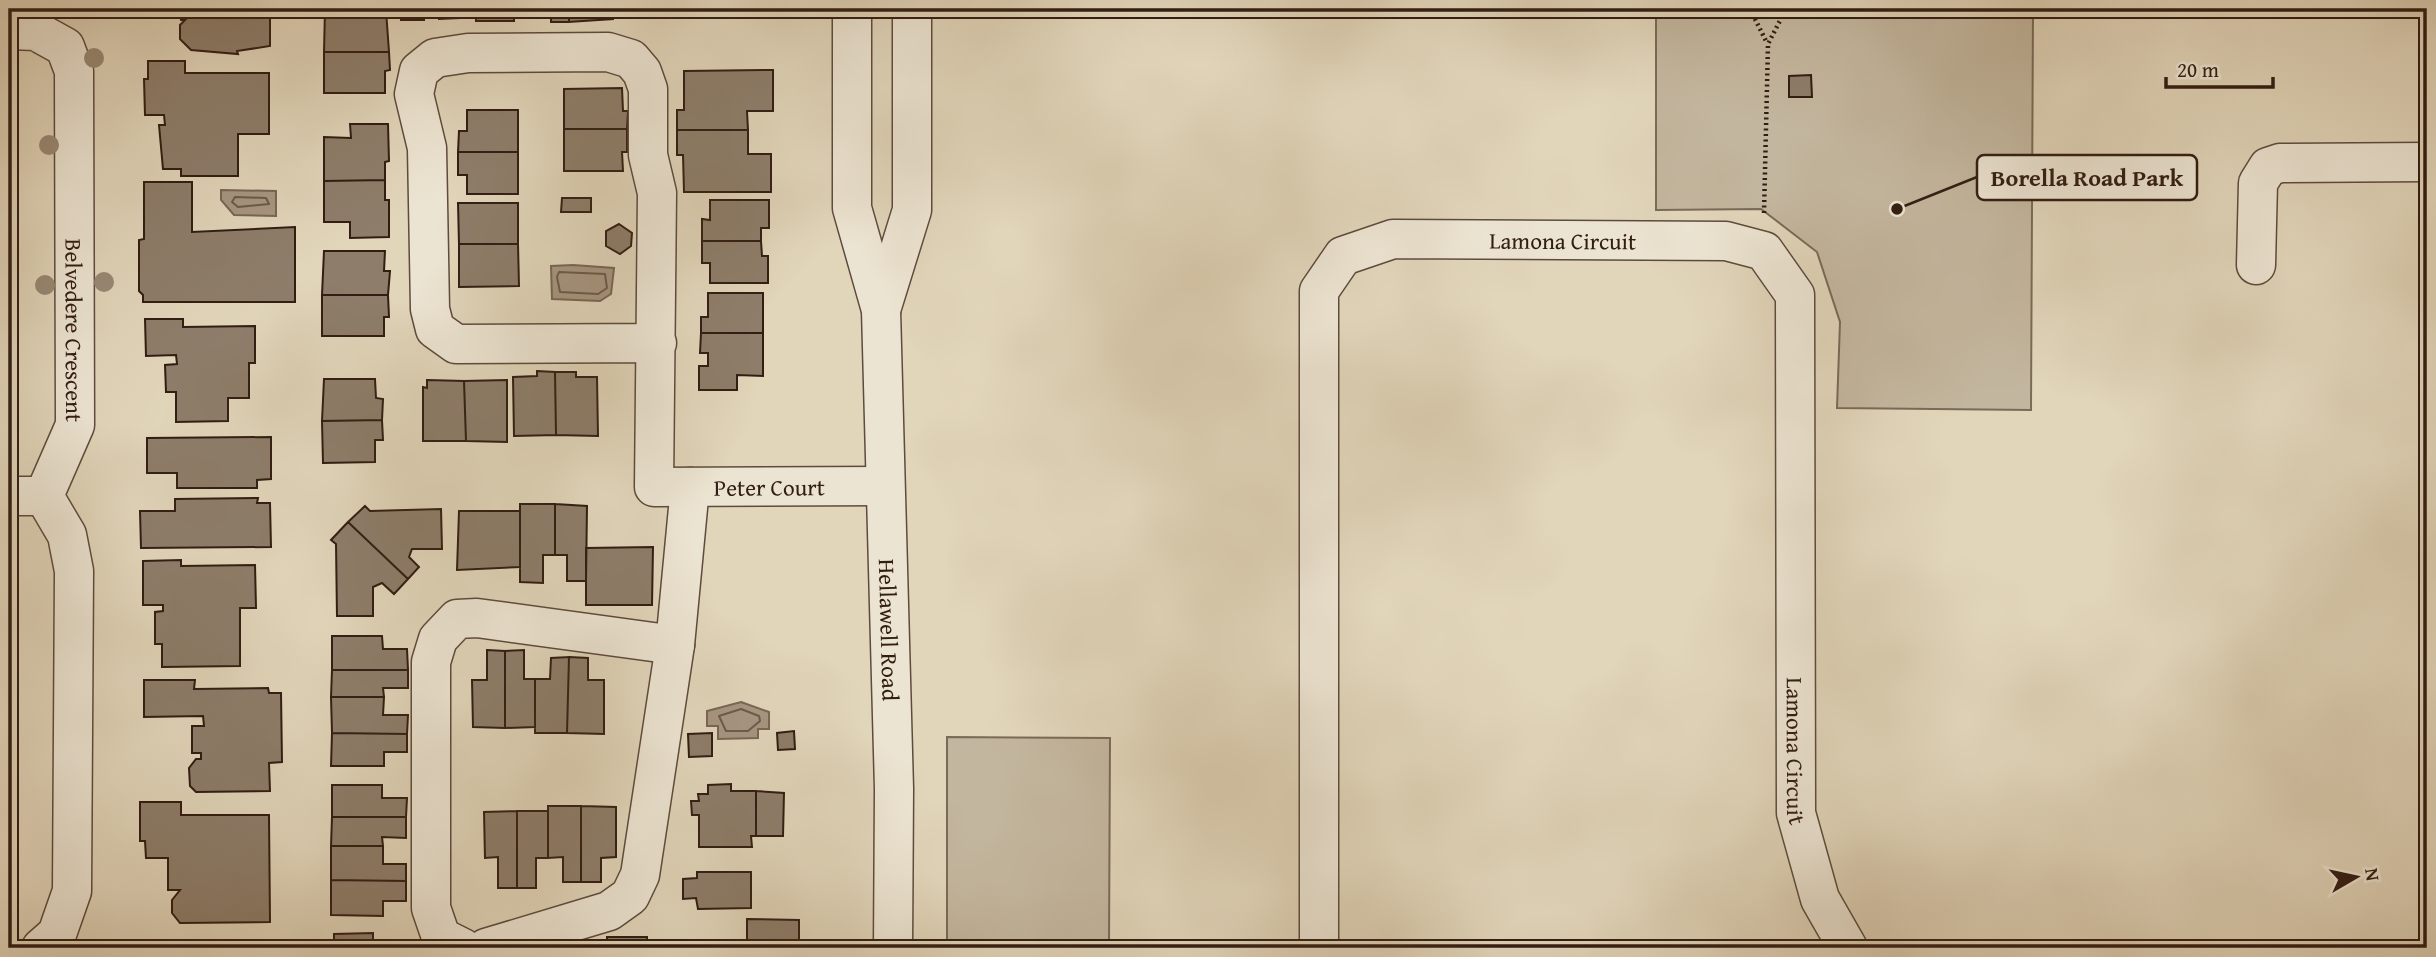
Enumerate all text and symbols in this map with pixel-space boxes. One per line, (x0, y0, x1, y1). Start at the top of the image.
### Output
scale bar (2166, 46, 2273, 90)
text: 20 m (2177, 54, 2219, 85)
callout: Borella Road Park (1977, 155, 2197, 200)
text: Borella Road Park (1991, 160, 2184, 195)
street label: Lamona Circuit (1489, 223, 1636, 257)
street label: Belvedere Crescent (58, 238, 91, 422)
street label: Peter Court (714, 470, 825, 503)
street label: Hellawell Road (871, 558, 908, 702)
street label: Lamona Circuit (1779, 677, 1815, 828)
north arrow (2320, 842, 2390, 912)
text: N (2358, 866, 2388, 883)

